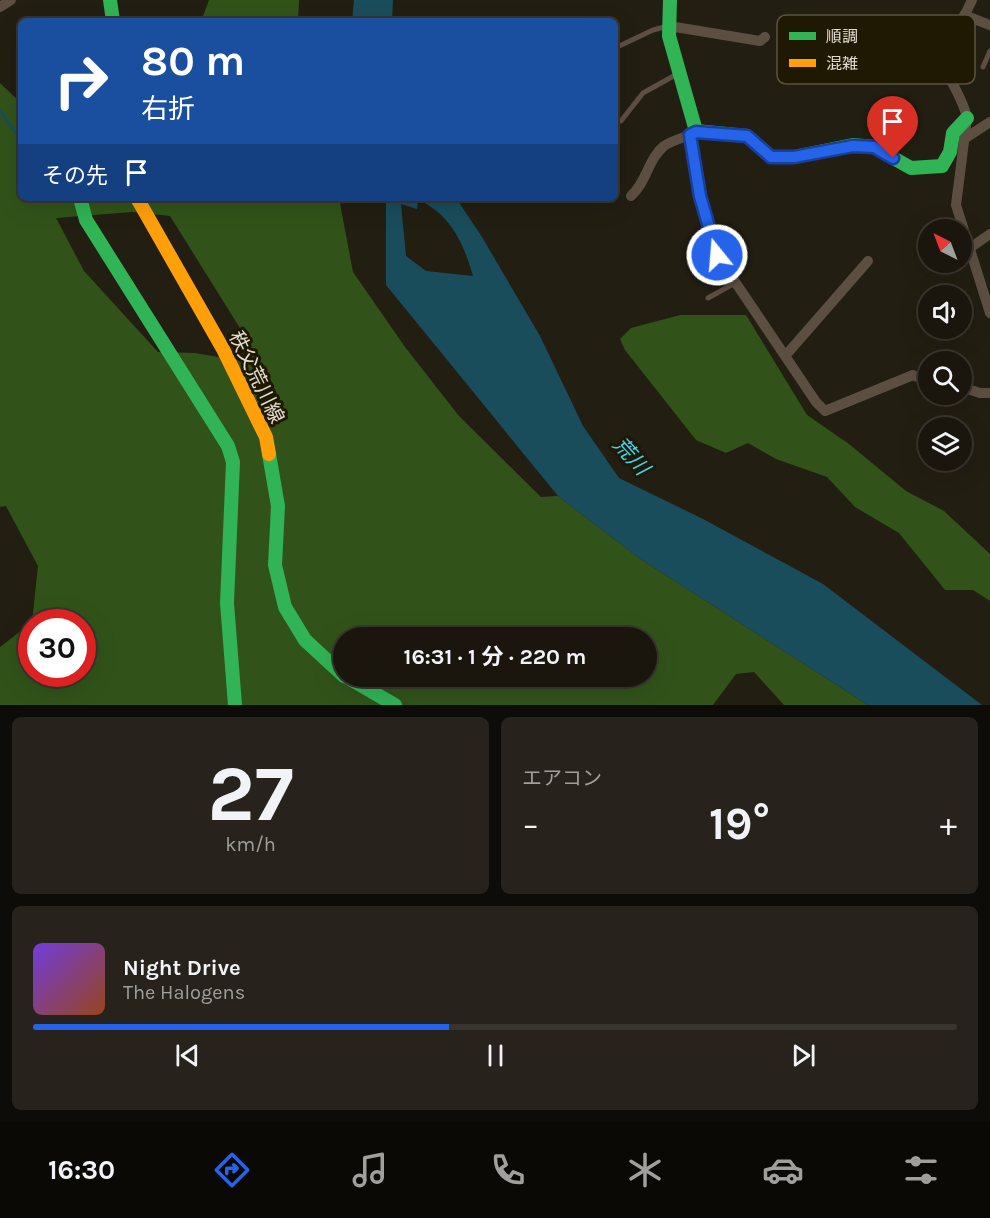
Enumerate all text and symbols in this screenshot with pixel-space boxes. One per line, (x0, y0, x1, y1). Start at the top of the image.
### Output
legend (777, 15, 975, 84)
text: 順調 (826, 27, 858, 46)
text: 80 m (141, 36, 245, 86)
icon: right (42, 42, 120, 120)
text: 混雑 (826, 54, 858, 73)
text: 右折 (141, 93, 195, 125)
pin (867, 96, 918, 158)
icon: arrive (876, 105, 909, 138)
icon: arrive (120, 156, 153, 189)
text: その先 (42, 163, 108, 189)
north arrow (918, 219, 972, 273)
map controls (918, 219, 972, 471)
position arrow (685, 223, 749, 287)
button: sound (918, 285, 972, 339)
street label: 秩父荒川線 (224, 327, 289, 427)
button: search (918, 351, 972, 405)
button: layers (918, 417, 972, 471)
water label: 荒川 (608, 432, 655, 481)
speed limit sign: 30 (18, 609, 96, 687)
text: 16:31 · 1 分 · 220 m (404, 644, 586, 670)
text: 27 (208, 748, 294, 840)
text: エアコン (522, 767, 602, 790)
text: 19° (709, 798, 770, 850)
text: − (522, 805, 539, 843)
text: + (940, 805, 957, 843)
text: km/h (225, 833, 276, 856)
text: Night Drive (123, 955, 241, 981)
text: The Halogens (123, 981, 245, 1004)
icon: previous (171, 1039, 204, 1072)
icon: pause (479, 1039, 512, 1072)
icon: next (787, 1039, 820, 1072)
icon: directions (211, 1149, 253, 1191)
icon: music (349, 1149, 391, 1191)
icon: phone (487, 1149, 529, 1191)
icon: climate (624, 1149, 666, 1191)
icon: car (762, 1149, 804, 1191)
icon: filters (900, 1149, 942, 1191)
text: 16:30 (48, 1154, 115, 1186)

